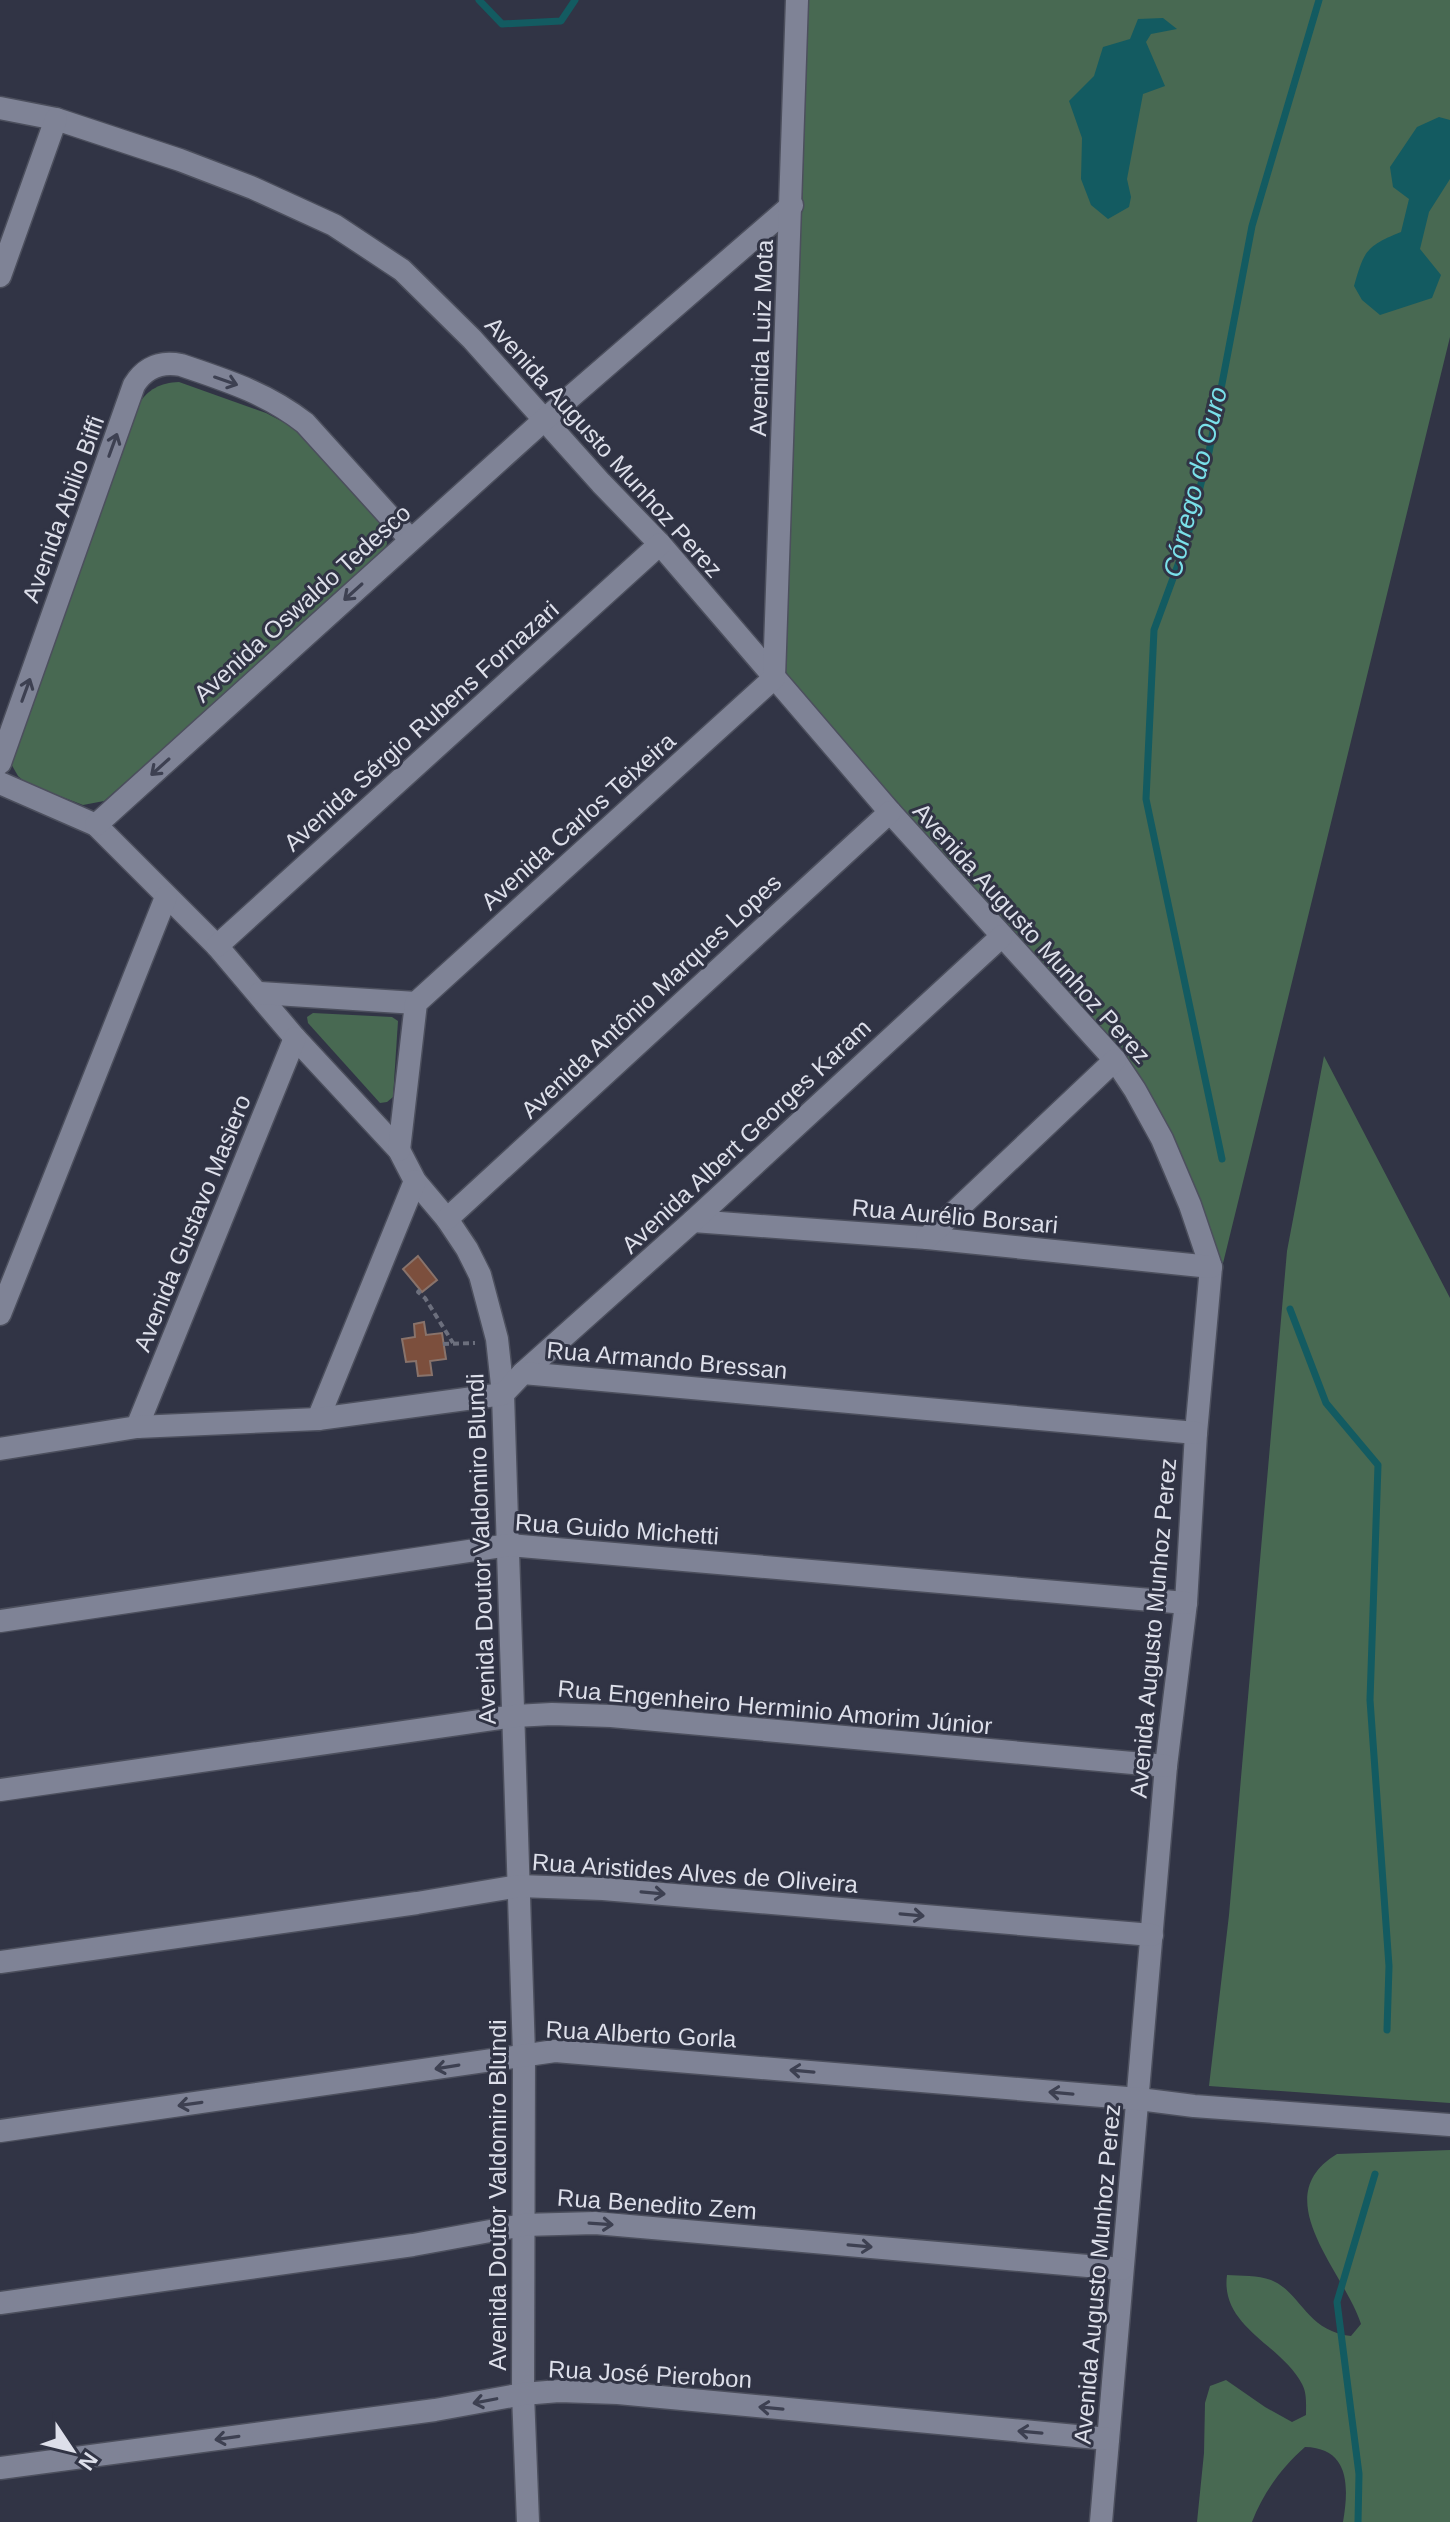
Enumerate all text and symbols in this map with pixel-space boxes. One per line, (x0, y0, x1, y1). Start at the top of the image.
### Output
street label: Avenida Luiz Mota (744, 238, 778, 437)
street label: Avenida Augusto Munhoz Perez (480, 311, 728, 583)
one-way arrow (213, 374, 238, 389)
water label: Córrego do Ouro (1157, 384, 1233, 580)
street label: Avenida Abilio Biffi (17, 412, 109, 606)
one-way arrow (107, 433, 121, 458)
street label: Avenida Oswaldo Tedesco (188, 499, 416, 707)
one-way arrow (343, 582, 363, 600)
street label: Avenida Sérgio Rubens Fornazari (278, 596, 564, 856)
one-way arrow (20, 678, 34, 703)
street label: Avenida Carlos Teixeira (476, 726, 681, 915)
one-way arrow (151, 757, 171, 775)
street label: Avenida Augusto Munhoz Perez (908, 797, 1156, 1069)
street label: Avenida Antônio Marques Lopes (516, 868, 786, 1124)
street label: Avenida Albert Georges Karam (616, 1013, 876, 1259)
street label: Avenida Gustavo Masiero (128, 1091, 256, 1355)
street label: Rua Aurélio Borsari (851, 1194, 1059, 1238)
street label: Rua Armando Bressan (546, 1336, 788, 1384)
street label: Avenida Doutor Valdomiro Blundi (461, 1373, 501, 1725)
street label: Avenida Augusto Munhoz Perez (1125, 1457, 1181, 1799)
street label: Rua Guido Michetti (514, 1508, 720, 1550)
street label: Rua Engenheiro Herminio Amorim Júnior (557, 1675, 993, 1739)
street label: Rua Aristides Alves de Oliveira (531, 1848, 860, 1898)
one-way arrow (639, 1886, 666, 1901)
one-way arrow (898, 1908, 925, 1923)
street label: Rua Alberto Gorla (545, 2016, 738, 2053)
street label: Avenida Doutor Valdomiro Blundi (484, 2019, 511, 2371)
one-way arrow (435, 2060, 460, 2075)
one-way arrow (789, 2063, 816, 2078)
one-way arrow (1048, 2085, 1075, 2100)
one-way arrow (178, 2097, 203, 2112)
street label: Avenida Augusto Munhoz Perez (1069, 2103, 1125, 2445)
street label: Rua Benedito Zem (556, 2184, 758, 2224)
one-way arrow (587, 2217, 614, 2232)
one-way arrow (846, 2239, 873, 2254)
street label: Rua José Pierobon (547, 2355, 753, 2393)
one-way arrow (473, 2394, 498, 2409)
one-way arrow (758, 2400, 785, 2415)
north arrow (32, 2410, 112, 2490)
one-way arrow (1017, 2424, 1044, 2439)
one-way arrow (215, 2431, 241, 2446)
text: N (73, 2448, 103, 2475)

